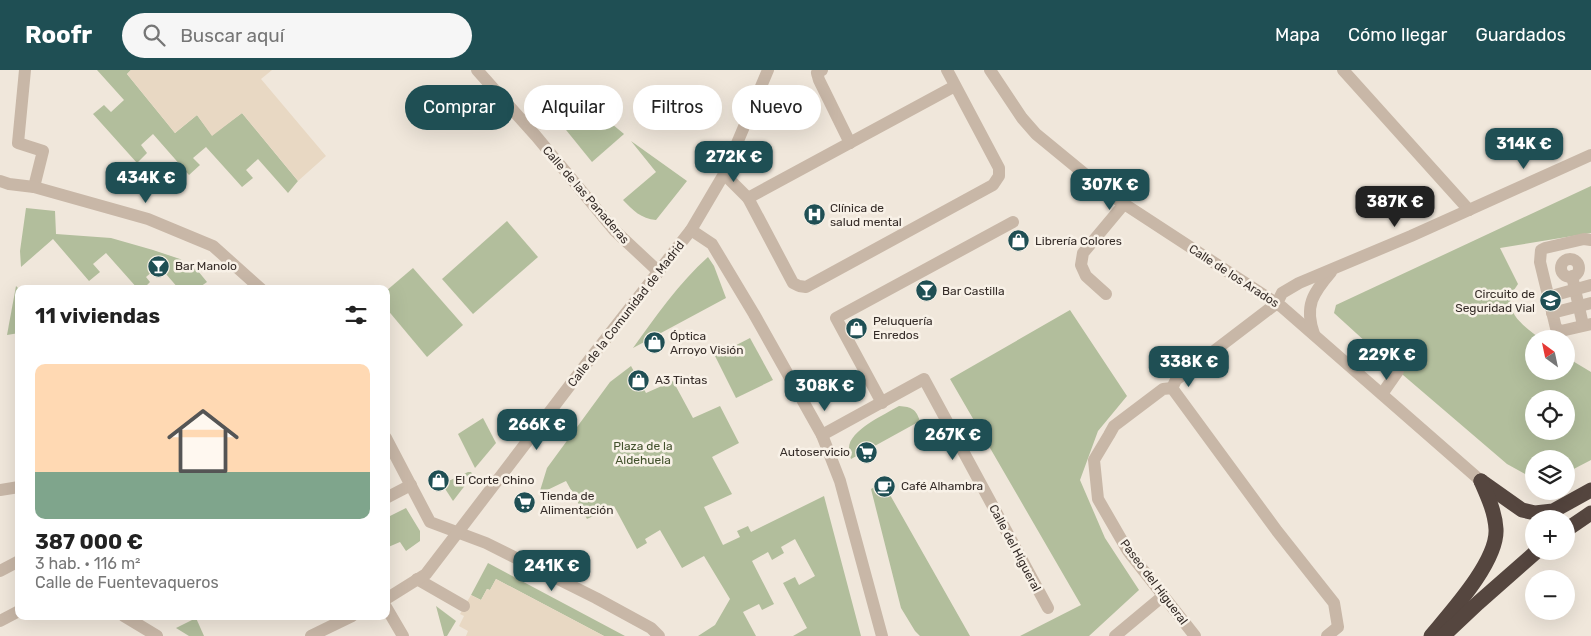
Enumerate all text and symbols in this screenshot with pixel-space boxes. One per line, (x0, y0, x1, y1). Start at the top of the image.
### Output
search box (122, 13, 472, 58)
text: Roofr (25, 21, 92, 49)
icon: search (140, 21, 168, 49)
text: Buscar aquí (180, 24, 284, 47)
text: Mapa (1275, 24, 1320, 46)
text: Cómo llegar (1348, 24, 1447, 46)
text: Guardados (1475, 24, 1566, 46)
chip: Comprar (405, 85, 514, 130)
chip: Alquilar (524, 85, 623, 130)
chip: Filtros (633, 85, 722, 130)
chip: Nuevo (732, 85, 821, 130)
pin: 314K € (1483, 128, 1565, 170)
text: 314K € (1496, 134, 1552, 153)
pin: 272K € (693, 140, 775, 183)
street label: Calle de las Panaderas (540, 143, 632, 247)
text: 272K € (706, 147, 762, 166)
pin: 434K € (105, 162, 187, 204)
text: 434K € (117, 168, 175, 187)
pin: 307K € (1069, 168, 1151, 211)
text: 307K € (1081, 175, 1139, 194)
pin: 387K € (1354, 186, 1436, 228)
text: 387K € (1366, 192, 1424, 211)
place label: Clínica de salud mental (830, 201, 902, 229)
hospital icon: Clínica de salud mental (802, 203, 826, 227)
shop icon: Librería Colores (1007, 229, 1031, 253)
place label: Librería Colores (1035, 234, 1122, 248)
street label: Calle de la Comunidad de Madrid (565, 238, 687, 390)
street label: Calle de los Arados (1186, 242, 1282, 310)
bar icon: Bar Manolo (147, 254, 171, 278)
place label: Bar Manolo (175, 259, 237, 273)
bar icon: Bar Castilla (914, 279, 938, 303)
place label: Bar Castilla (942, 284, 1005, 298)
place label: Circuito de Seguridad Vial (1455, 287, 1535, 315)
school or university icon: Circuito de Seguridad Vial (1539, 289, 1563, 313)
icon: filters (342, 301, 370, 329)
text: 11 viviendas (35, 303, 160, 328)
place label: Peluquería Enredos (873, 314, 933, 342)
shop icon: Peluquería Enredos (845, 316, 869, 340)
place label: Óptica Arroyo Visión (670, 329, 744, 357)
north arrow (1525, 330, 1575, 380)
map controls (1525, 330, 1575, 620)
shop icon: Óptica Arroyo Visión (642, 331, 666, 355)
pin: 229K € (1346, 338, 1428, 381)
text: 229K € (1358, 345, 1416, 364)
pin: 338K € (1148, 346, 1230, 388)
text: 338K € (1160, 352, 1218, 371)
shop icon: A3 Tintas (627, 368, 651, 392)
pin: 308K € (784, 370, 866, 412)
place label: A3 Tintas (655, 373, 707, 387)
text: 308K € (796, 376, 854, 395)
button: locate (1525, 390, 1575, 440)
icon: home (158, 396, 248, 486)
pin: 266K € (496, 408, 578, 451)
text: 266K € (508, 415, 566, 434)
pin: 267K € (912, 418, 994, 461)
text: 267K € (925, 425, 981, 444)
park label: Plaza de la Aldehuela (613, 439, 673, 467)
supermarket icon: Autoservicio (854, 440, 878, 464)
place label: Autoservicio (780, 445, 850, 459)
button: layers (1525, 450, 1575, 500)
shop icon: El Corte Chino (427, 468, 451, 492)
place label: El Corte Chino (455, 473, 534, 487)
cafe icon: Café Alhambra (873, 474, 897, 498)
place label: Café Alhambra (901, 479, 983, 493)
place label: Tienda de Alimentación (540, 489, 613, 517)
supermarket icon: Tienda de Alimentación (512, 491, 536, 515)
street label: Calle del Higueral (986, 502, 1044, 594)
button: + (1525, 510, 1575, 560)
text: 387 000 € (35, 529, 143, 554)
street label: Paseo del Higueral (1117, 537, 1191, 627)
pin: 241K € (511, 550, 593, 592)
text: 3 hab. · 116 m² (35, 554, 141, 573)
text: 241K € (524, 556, 580, 575)
button: − (1525, 570, 1575, 620)
text: Calle de Fuentevaqueros (35, 573, 219, 592)

